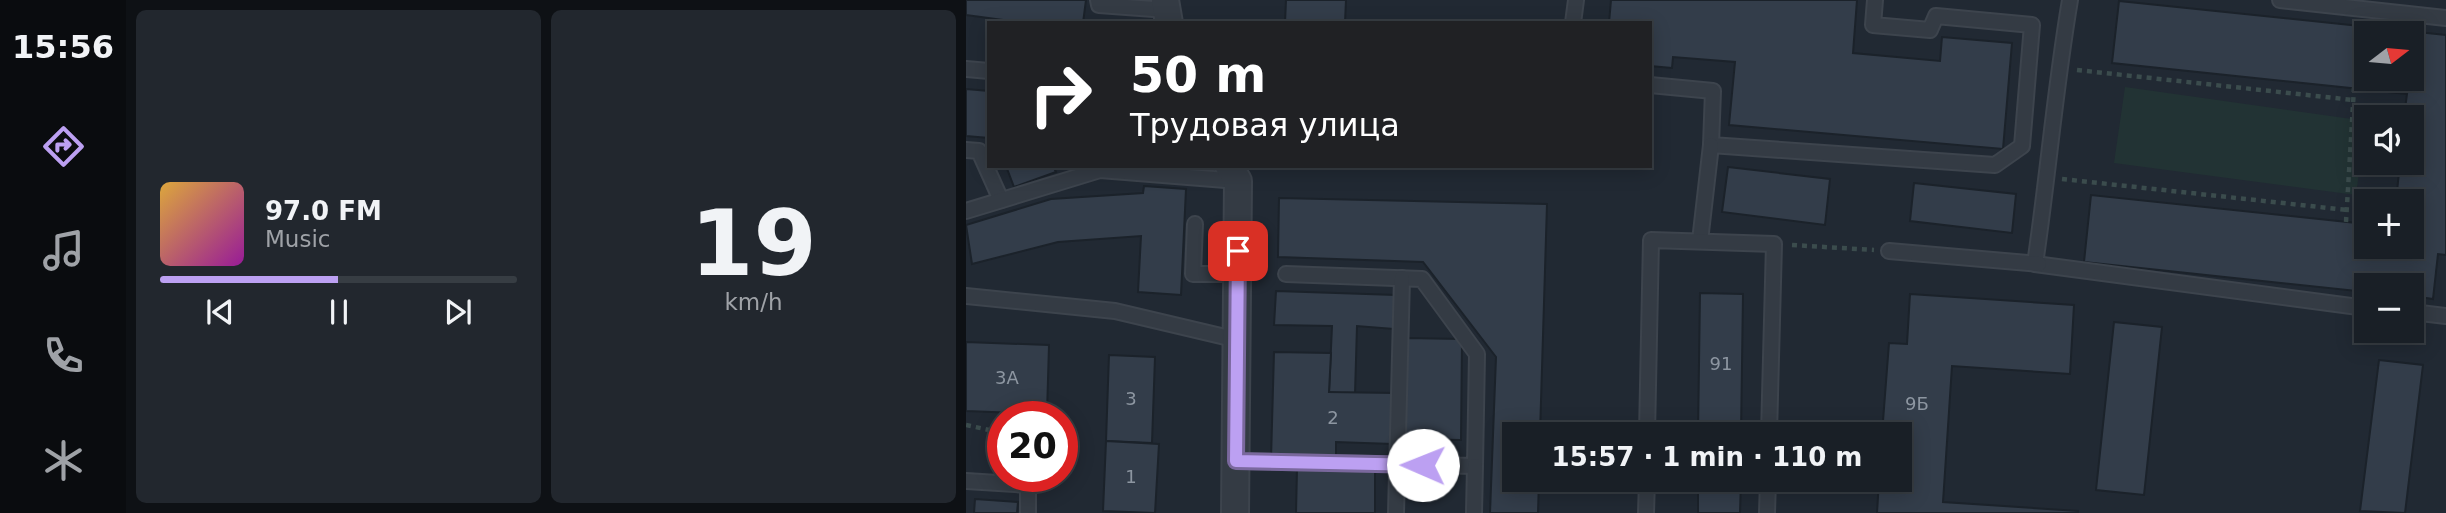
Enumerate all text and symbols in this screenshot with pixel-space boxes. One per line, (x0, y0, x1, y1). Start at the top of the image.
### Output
north arrow (2354, 21, 2424, 91)
map controls (2354, 21, 2424, 343)
text: 15:56 (12, 28, 114, 66)
text: 50 m (1130, 47, 1266, 104)
icon: right (1015, 49, 1106, 140)
button: sound (2354, 105, 2424, 175)
text: Трудовая улица (1130, 106, 1400, 144)
icon: directions (39, 122, 88, 171)
button: + (2354, 189, 2424, 259)
text: 19 (690, 191, 817, 296)
text: 97.0 FM (265, 196, 382, 226)
pin (1208, 221, 1268, 281)
icon: music (39, 226, 88, 275)
text: Music (265, 226, 330, 252)
icon: arrive (1219, 232, 1257, 270)
button: − (2354, 273, 2424, 343)
text: km/h (724, 289, 783, 315)
icon: previous (201, 293, 239, 331)
icon: pause (320, 293, 358, 331)
icon: next (439, 293, 477, 331)
icon: phone (39, 331, 88, 380)
house number: 91 (1710, 353, 1732, 374)
house number: 3А (995, 367, 1020, 388)
house number: 3 (1125, 388, 1137, 409)
house number: 9Б (1905, 393, 1929, 414)
speed limit sign: 20 (987, 401, 1078, 492)
house number: 2 (1327, 407, 1339, 428)
position arrow (1386, 428, 1460, 502)
icon: climate (39, 436, 88, 485)
text: 15:57 · 1 min · 110 m (1552, 442, 1862, 472)
house number: 1 (1125, 466, 1137, 487)

